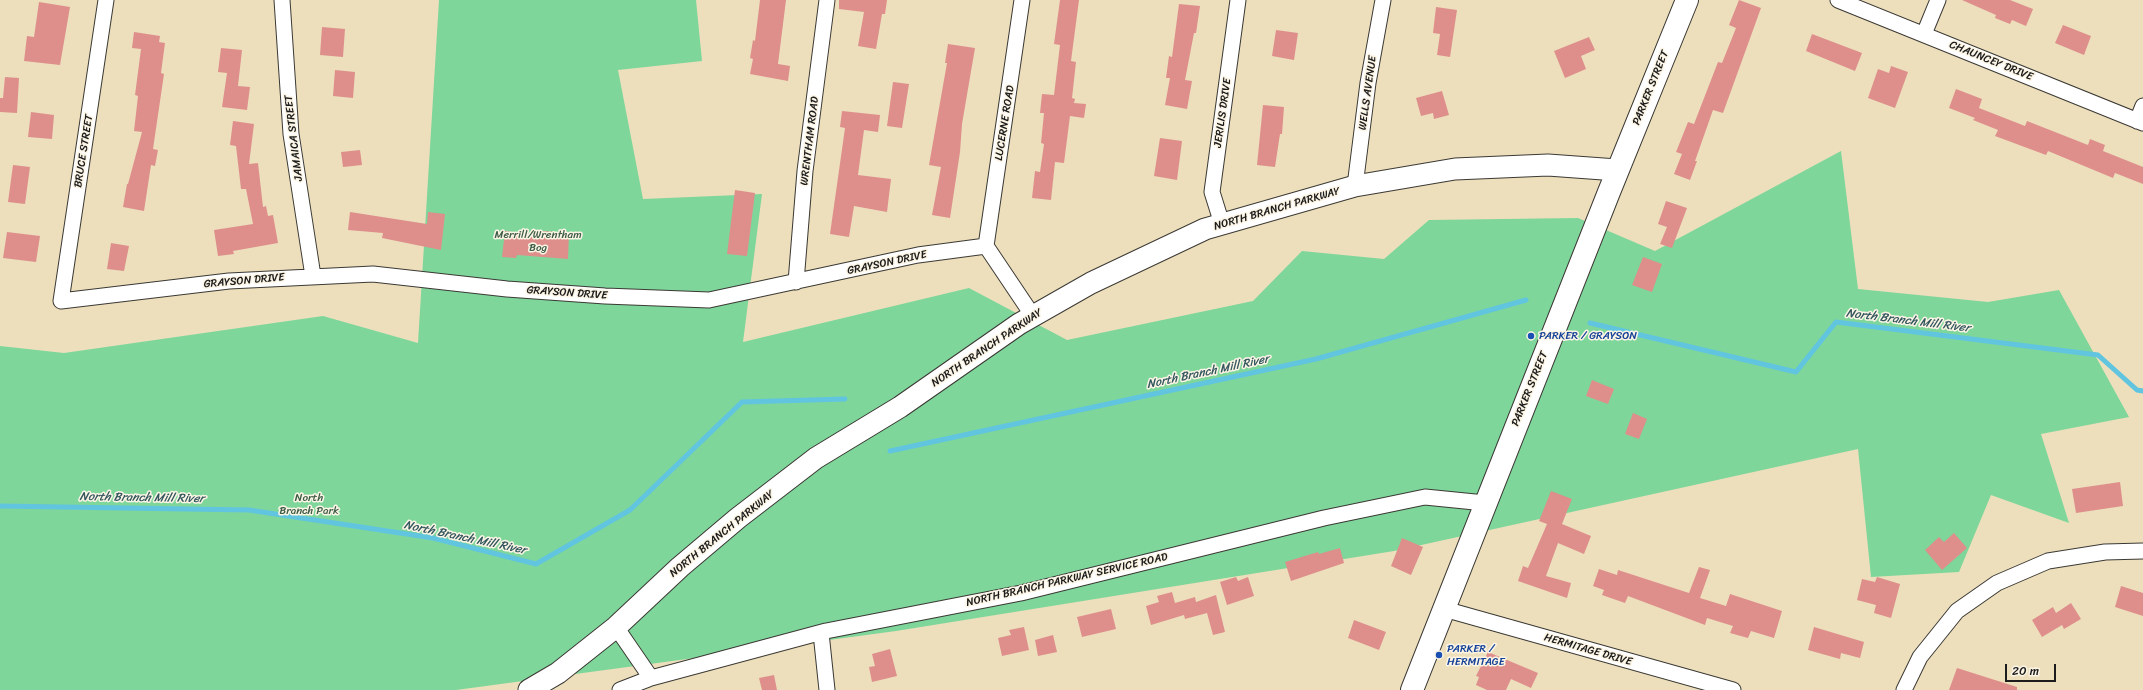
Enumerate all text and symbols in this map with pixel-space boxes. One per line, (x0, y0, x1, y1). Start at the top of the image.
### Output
street label: CHAUNCEY DRIVE (1947, 38, 2035, 84)
street label: PARKER STREET (1630, 49, 1672, 127)
street label: WELLS AVENUE (1356, 55, 1380, 131)
street label: JERILIS DRIVE (1212, 78, 1234, 148)
street label: LUCERNE ROAD (993, 84, 1017, 162)
street label: JAMAICA STREET (282, 94, 306, 182)
street label: WRENTHAM ROAD (798, 96, 822, 186)
street label: BRUCE STREET (72, 113, 96, 189)
street label: NORTH BRANCH PARKWAY (1212, 185, 1342, 233)
park label: Merrill/Wrentham Bog (494, 228, 582, 254)
street label: GRAYSON DRIVE (846, 248, 928, 278)
street label: GRAYSON DRIVE (203, 271, 285, 291)
street label: GRAYSON DRIVE (526, 284, 608, 302)
street label: NORTH BRANCH PARKWAY (929, 306, 1045, 390)
water label: North Branch Mill River (1845, 306, 1971, 336)
place label: PARKER / GRAYSON (1539, 329, 1637, 343)
marker: PARKER / GRAYSON (1526, 331, 1536, 341)
street label: PARKER STREET (1509, 350, 1551, 428)
water label: North Branch Mill River (1146, 352, 1270, 392)
street label: NORTH BRANCH PARKWAY (667, 488, 777, 580)
water label: North Branch Mill River (80, 490, 204, 506)
park label: North Branch Park (279, 491, 339, 517)
water label: North Branch Mill River (403, 518, 527, 558)
street label: NORTH BRANCH PARKWAY SERVICE ROAD (965, 550, 1169, 610)
street label: HERMITAGE DRIVE (1543, 631, 1633, 669)
place label: PARKER / HERMITAGE (1447, 642, 1505, 668)
marker: PARKER / HERMITAGE (1434, 650, 1444, 660)
scale bar (2007, 656, 2058, 682)
text: 20 m (2012, 660, 2039, 682)

